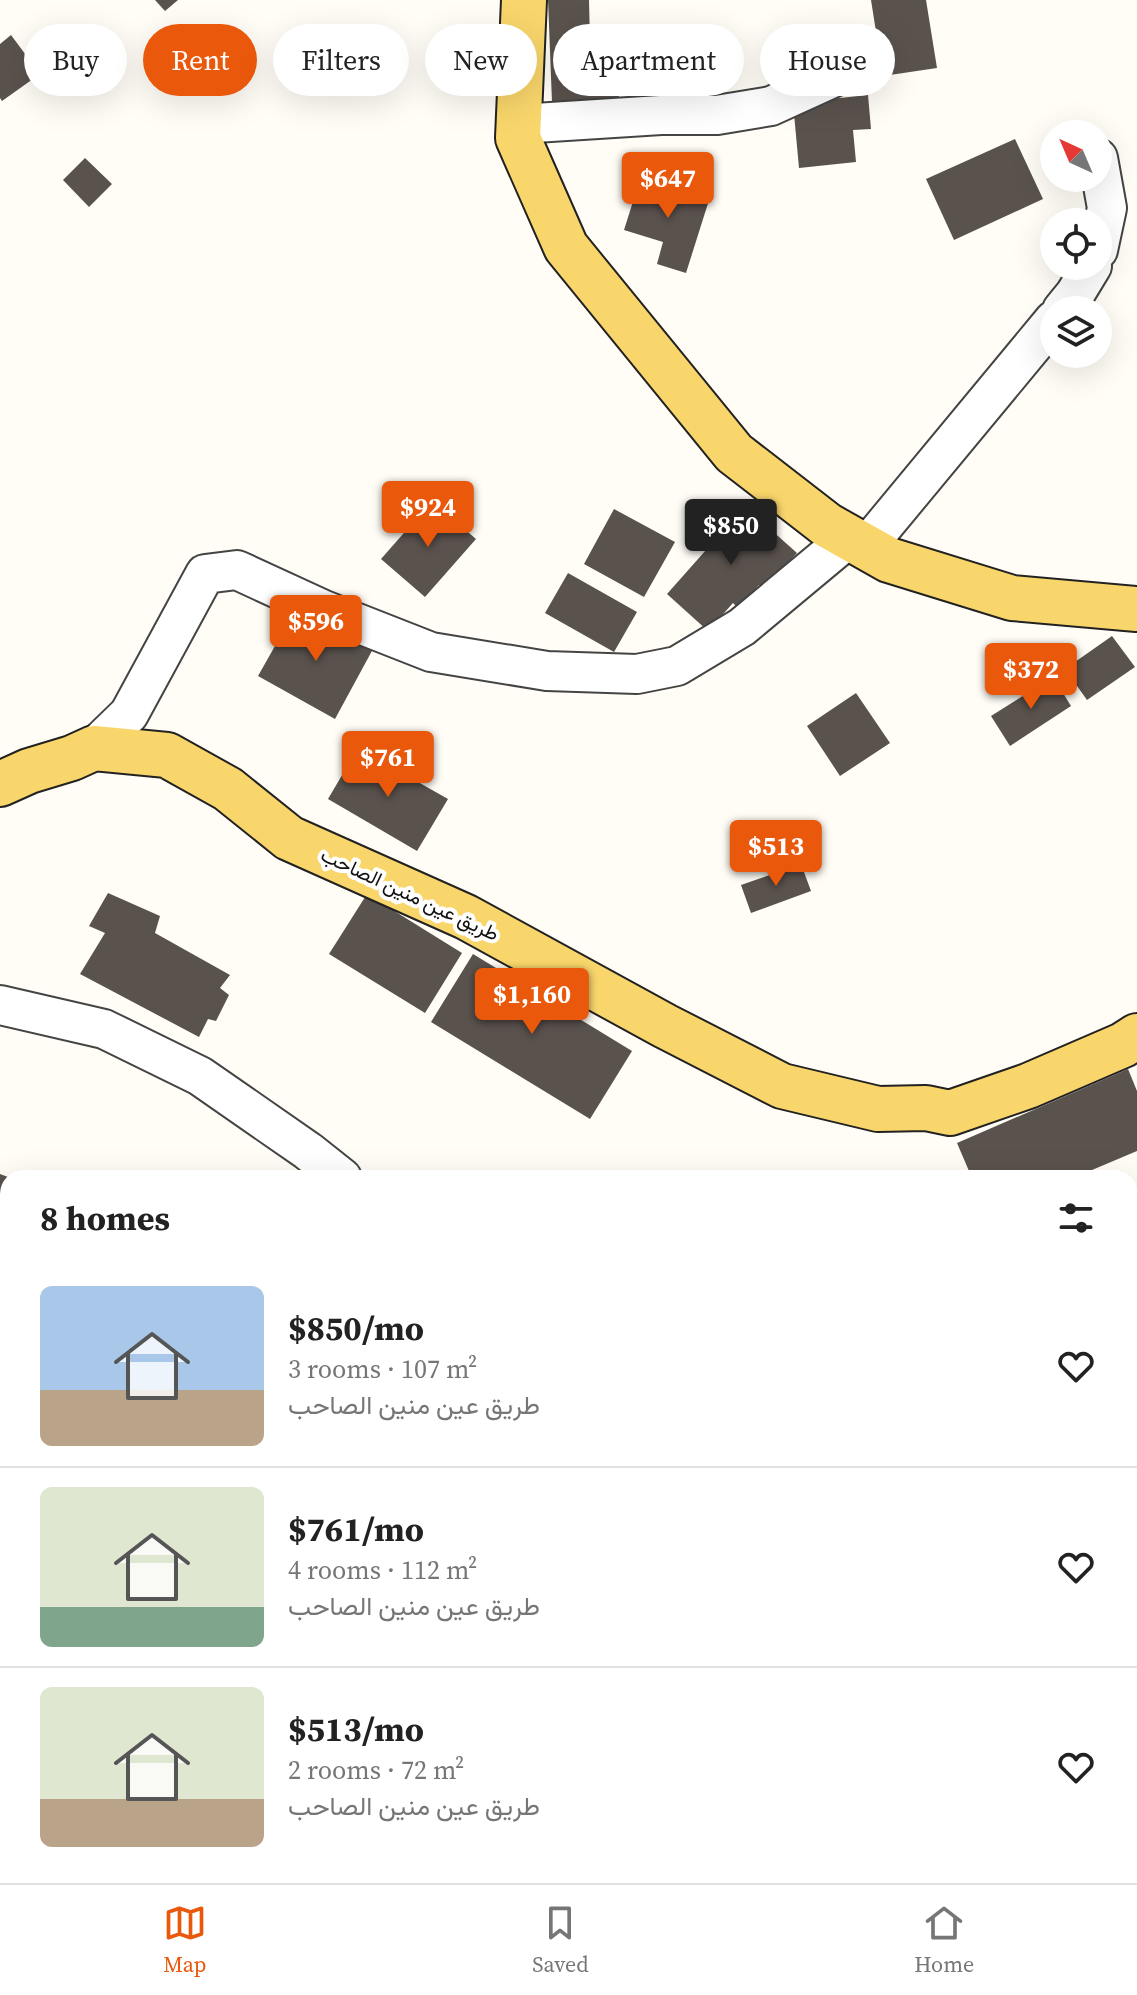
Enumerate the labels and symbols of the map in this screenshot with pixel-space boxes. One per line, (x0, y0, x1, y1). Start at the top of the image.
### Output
north arrow (1040, 120, 1112, 192)
pin: $647 (621, 152, 715, 220)
pin: $924 (381, 481, 475, 549)
pin: $850 (684, 499, 778, 567)
pin: $596 (269, 595, 363, 663)
pin: $372 (984, 643, 1078, 711)
pin: $761 (341, 731, 435, 799)
pin: $513 (729, 820, 823, 888)
street label: طريق عين منين الصاحب (316, 840, 504, 948)
pin: $1,160 (467, 968, 597, 1036)

